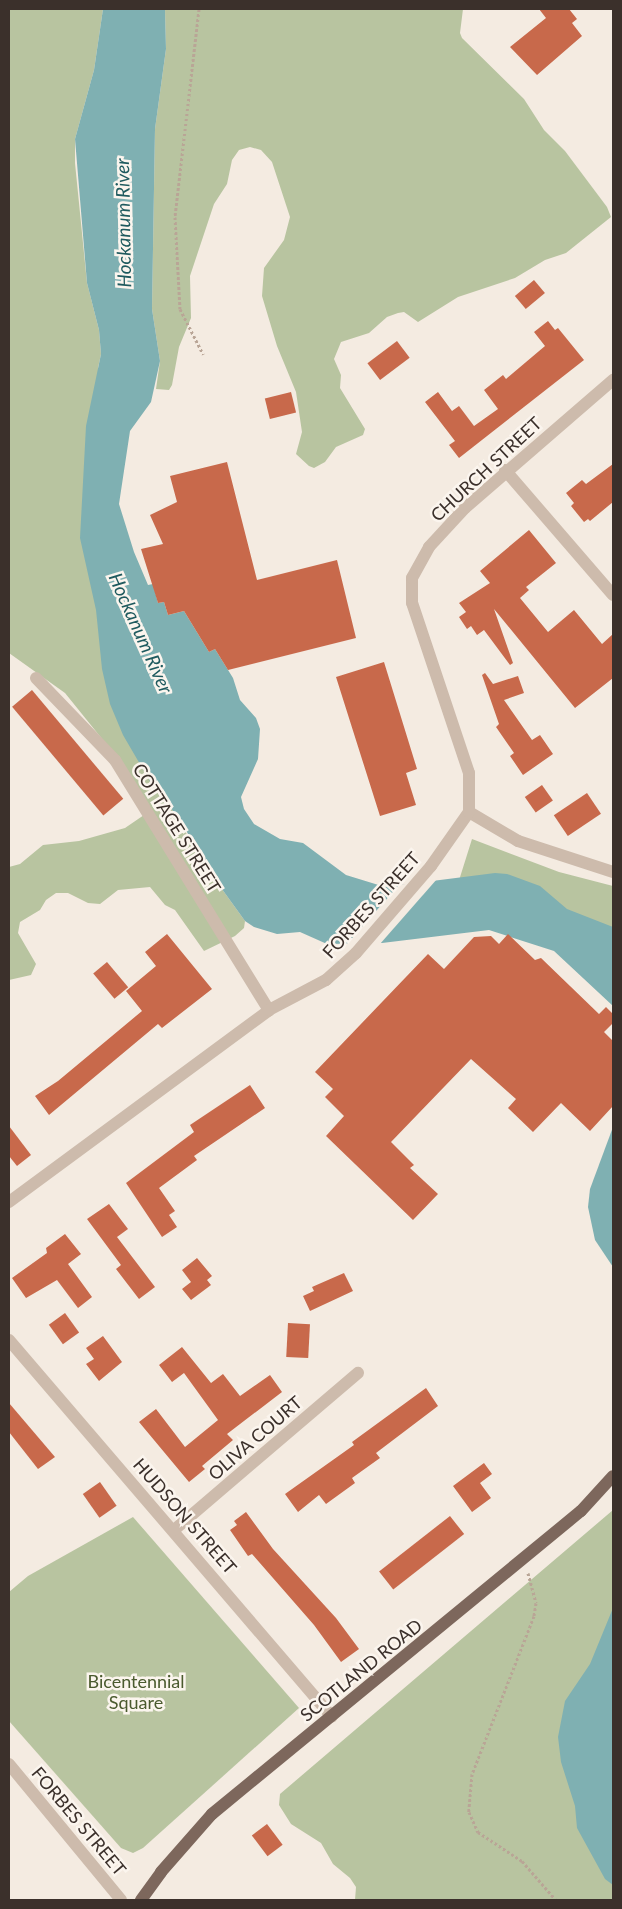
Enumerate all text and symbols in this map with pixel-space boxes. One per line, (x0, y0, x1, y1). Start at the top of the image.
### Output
water label: Hockanum River (110, 158, 136, 288)
street label: CHURCH STREET (426, 412, 546, 526)
water label: Hockanum River (104, 569, 178, 697)
street label: COTTAGE STREET (128, 759, 226, 897)
street label: FORBES STREET (318, 848, 424, 962)
street label: OLIVA COURT (204, 1391, 306, 1485)
street label: HUDSON STREET (129, 1454, 241, 1578)
street label: SCOTLAND ROAD (296, 1614, 426, 1726)
park label: Bicentennial Square (87, 1671, 185, 1714)
street label: FORBES STREET (27, 1762, 131, 1880)

